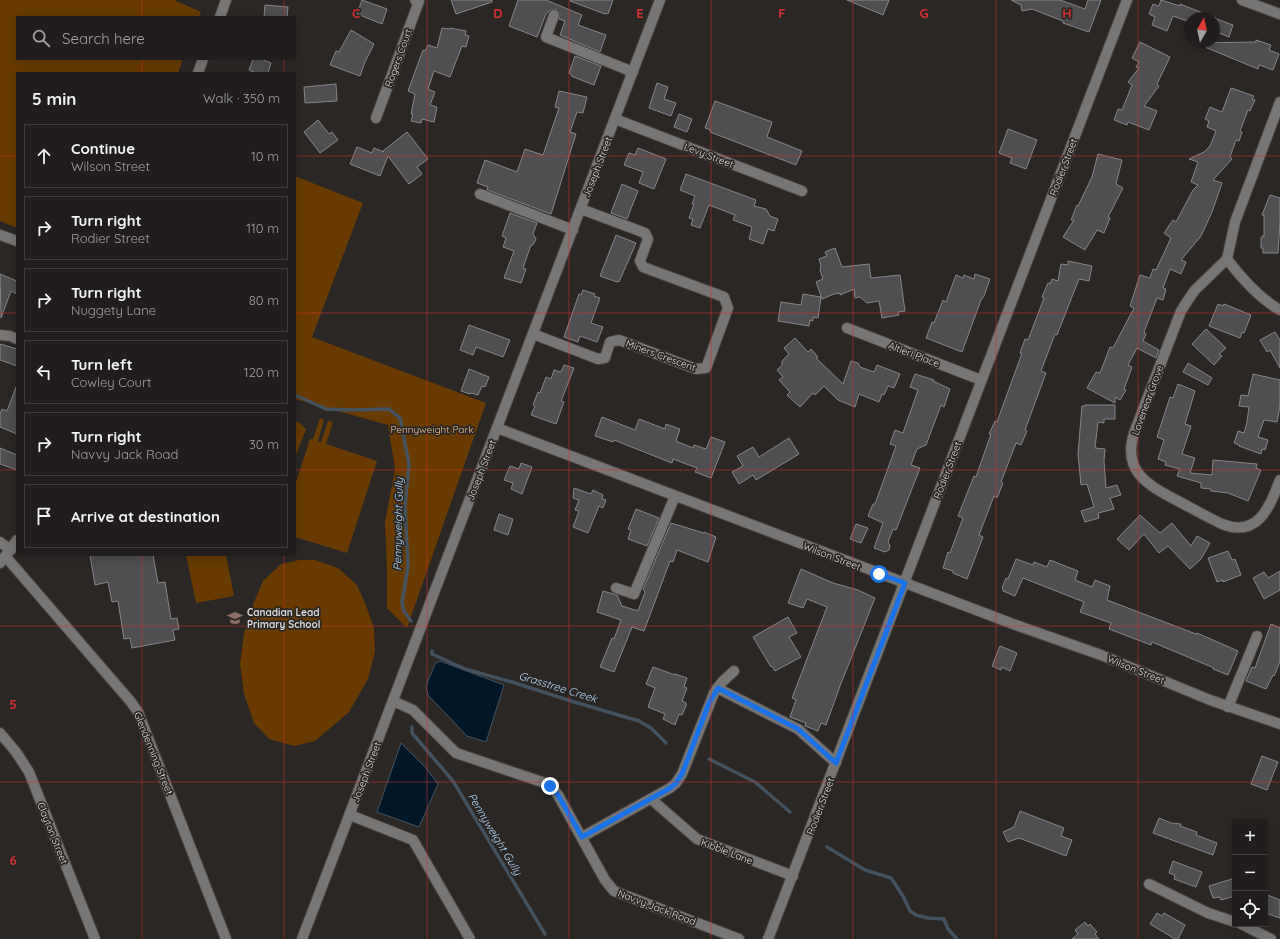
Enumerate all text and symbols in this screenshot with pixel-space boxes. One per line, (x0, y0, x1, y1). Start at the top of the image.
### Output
text: C (352, 5, 360, 21)
text: D (493, 5, 503, 21)
text: E (636, 5, 644, 21)
text: F (778, 5, 786, 21)
text: G (919, 5, 929, 21)
text: H (1062, 5, 1072, 21)
north arrow (1184, 12, 1220, 48)
search box (16, 16, 296, 60)
icon: search (30, 27, 52, 49)
street label: Rogers Court (382, 27, 415, 89)
text: Search here (62, 29, 145, 48)
text: 5 min (32, 88, 76, 109)
text: Walk · 350 m (203, 90, 280, 106)
street label: Joseph Street (580, 134, 615, 199)
street label: Rodier Street (1047, 136, 1081, 198)
text: Continue (71, 139, 135, 158)
street label: Levy Street (682, 140, 736, 171)
icon: ahead (33, 145, 55, 167)
text: 10 m (251, 148, 279, 164)
text: Wilson Street (71, 158, 150, 174)
text: Turn right (71, 211, 142, 230)
icon: right (33, 217, 55, 239)
text: 110 m (246, 220, 279, 236)
text: Rodier Street (71, 230, 150, 246)
text: Turn right (71, 283, 142, 302)
icon: right (33, 289, 55, 311)
text: 80 m (249, 292, 279, 308)
text: Nuggety Lane (71, 302, 156, 318)
street label: Miners Crescent (624, 337, 698, 374)
street label: Altieri Place (886, 339, 942, 370)
text: Turn left (71, 355, 133, 374)
icon: left (33, 361, 55, 383)
street label: Lovenear Grove (1129, 363, 1166, 437)
text: 120 m (244, 364, 279, 380)
text: Cowley Court (71, 374, 151, 390)
park label: Pennyweight Park (390, 423, 474, 436)
text: Turn right (71, 427, 142, 446)
icon: right (33, 433, 55, 455)
text: 30 m (249, 436, 279, 452)
street label: Joseph Street (464, 437, 499, 502)
street label: Rodier Street (931, 439, 965, 501)
text: Navvy Jack Road (71, 446, 178, 462)
water label: Pennyweight Gully (390, 476, 406, 571)
icon: arrive (33, 505, 55, 527)
text: Arrive at destination (71, 507, 220, 526)
street label: Wilson Street (801, 540, 863, 574)
route start (870, 565, 888, 583)
place label: Canadian Lead Primary School (247, 606, 320, 631)
school or university icon: Canadian Lead Primary School (226, 609, 244, 627)
street label: Wilson Street (1105, 652, 1167, 687)
water label: Grasstree Creek (517, 668, 600, 706)
text: 5 (9, 696, 17, 712)
street label: Glendenning Street (131, 710, 176, 797)
street label: Joseph Street (349, 739, 384, 804)
street label: Rodier Street (804, 775, 838, 837)
route end (541, 777, 559, 795)
water label: Pennyweight Gully (465, 790, 525, 878)
street label: Clayton Street (34, 800, 71, 867)
map controls (1232, 819, 1268, 927)
button: + (1232, 819, 1268, 855)
street label: Kibble Lane (699, 836, 755, 867)
text: 6 (9, 852, 17, 868)
button: − (1232, 855, 1268, 891)
street label: Navvy Jack Road (616, 887, 698, 928)
button: locate (1232, 891, 1268, 927)

